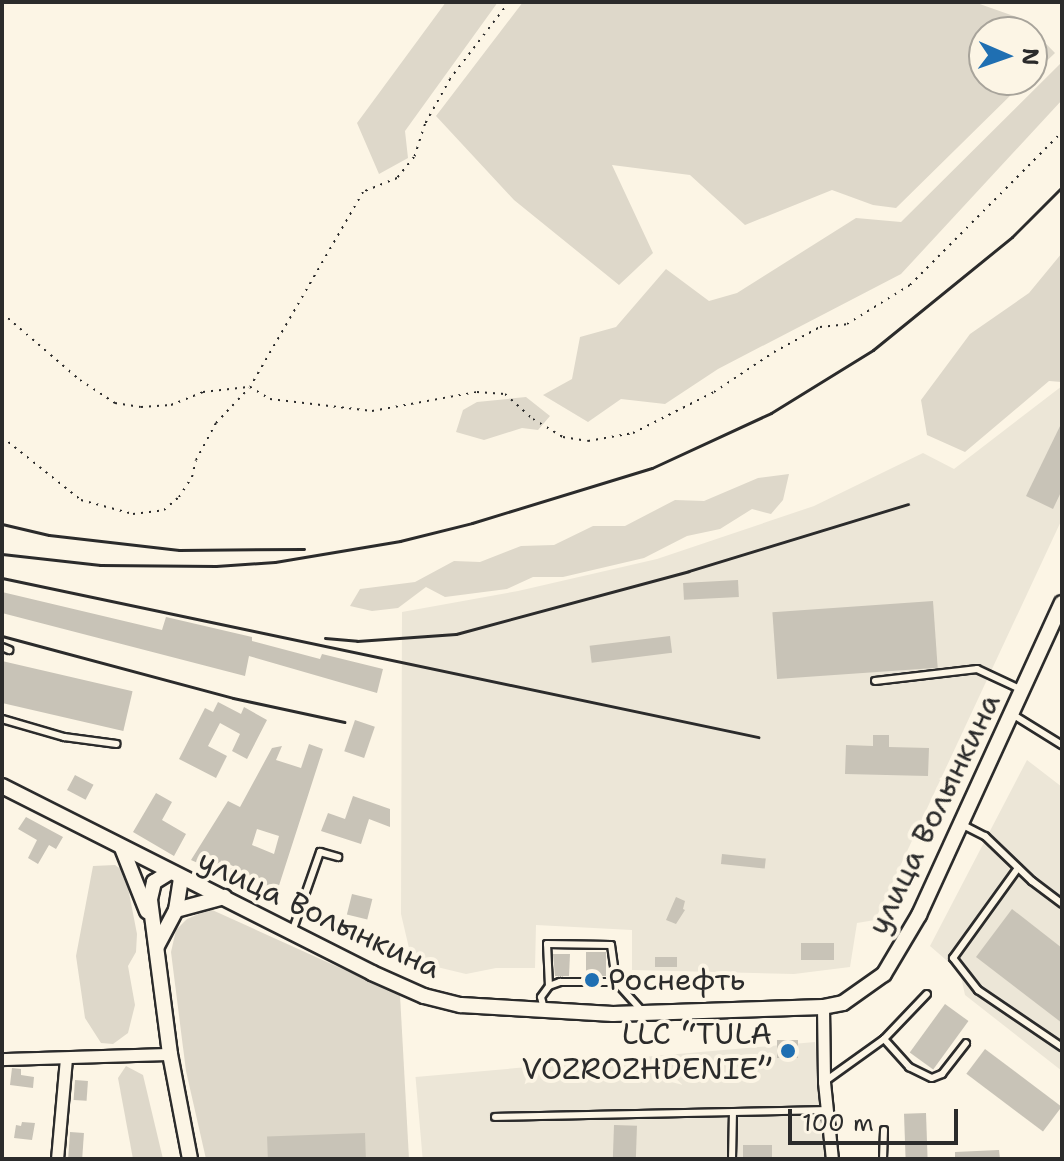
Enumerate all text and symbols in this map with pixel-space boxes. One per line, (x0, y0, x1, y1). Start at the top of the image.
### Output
north arrow (968, 16, 1048, 96)
text: N (1016, 48, 1045, 66)
street label: улица Волынкина (860, 688, 1008, 940)
street label: улица Волынкина (192, 842, 446, 986)
place label: Роснефть (608, 962, 745, 998)
marker: Роснефть (583, 971, 601, 989)
place label: LLC “TULA VOZROZHDENIE” (522, 1016, 772, 1086)
marker: LLC “TULA VOZROZHDENIE” (779, 1042, 797, 1060)
scale bar (792, 1093, 962, 1143)
text: 100 m (802, 1107, 874, 1139)

